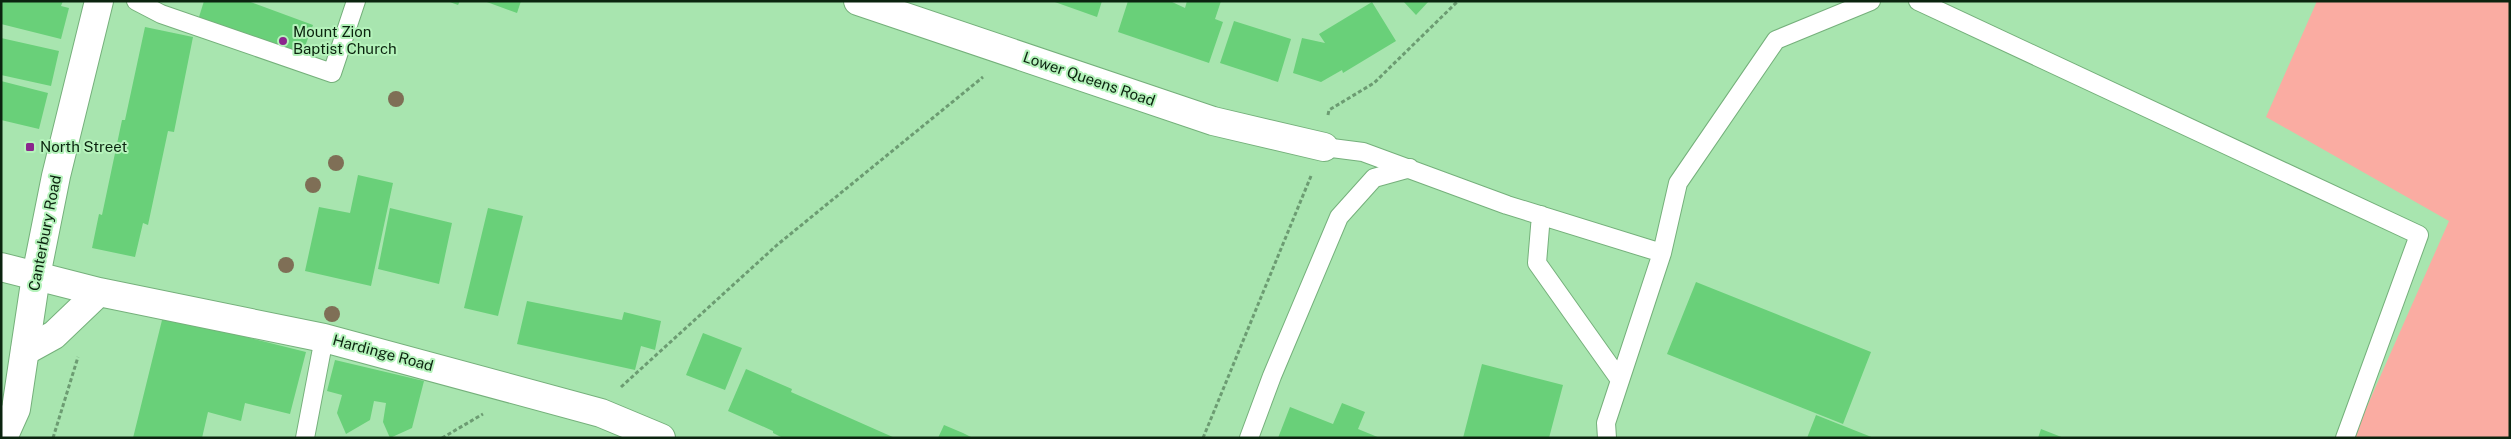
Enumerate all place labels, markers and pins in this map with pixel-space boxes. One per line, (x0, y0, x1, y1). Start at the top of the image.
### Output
place label: Mount Zion Baptist Church (293, 23, 397, 57)
marker: Mount Zion Baptist Church (277, 35, 289, 47)
place label: North Street (40, 138, 127, 155)
marker: North Street (24, 141, 36, 153)

